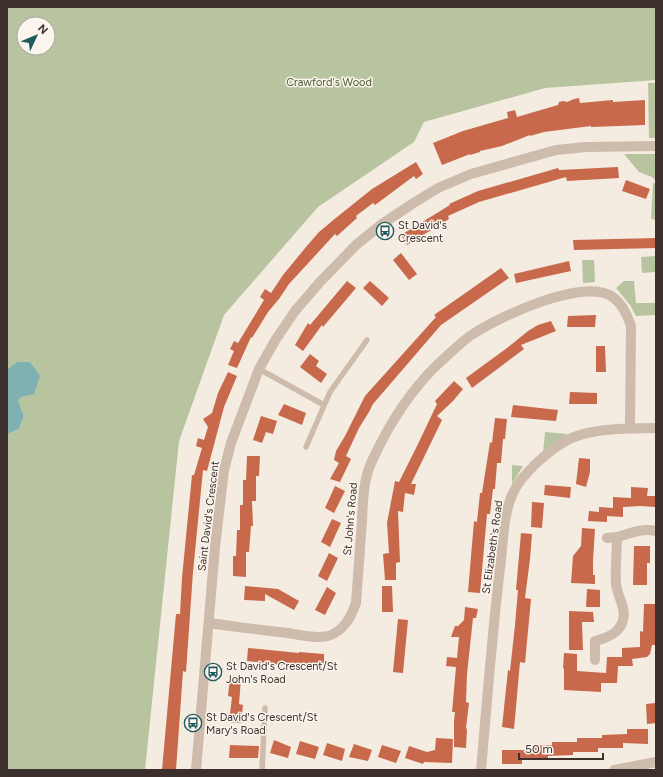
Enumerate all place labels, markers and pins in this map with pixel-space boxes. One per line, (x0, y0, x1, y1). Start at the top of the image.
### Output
place label: St David's Crescent (398, 219, 447, 245)
bus stop icon: St David's Crescent (375, 221, 395, 241)
place label: St David's Crescent/St John's Road (226, 660, 338, 686)
bus stop icon: St David's Crescent/St John's Road (203, 662, 223, 682)
place label: St David's Crescent/St Mary's Road (206, 711, 318, 737)
bus stop icon: St David's Crescent/St Mary's Road (183, 713, 203, 733)

